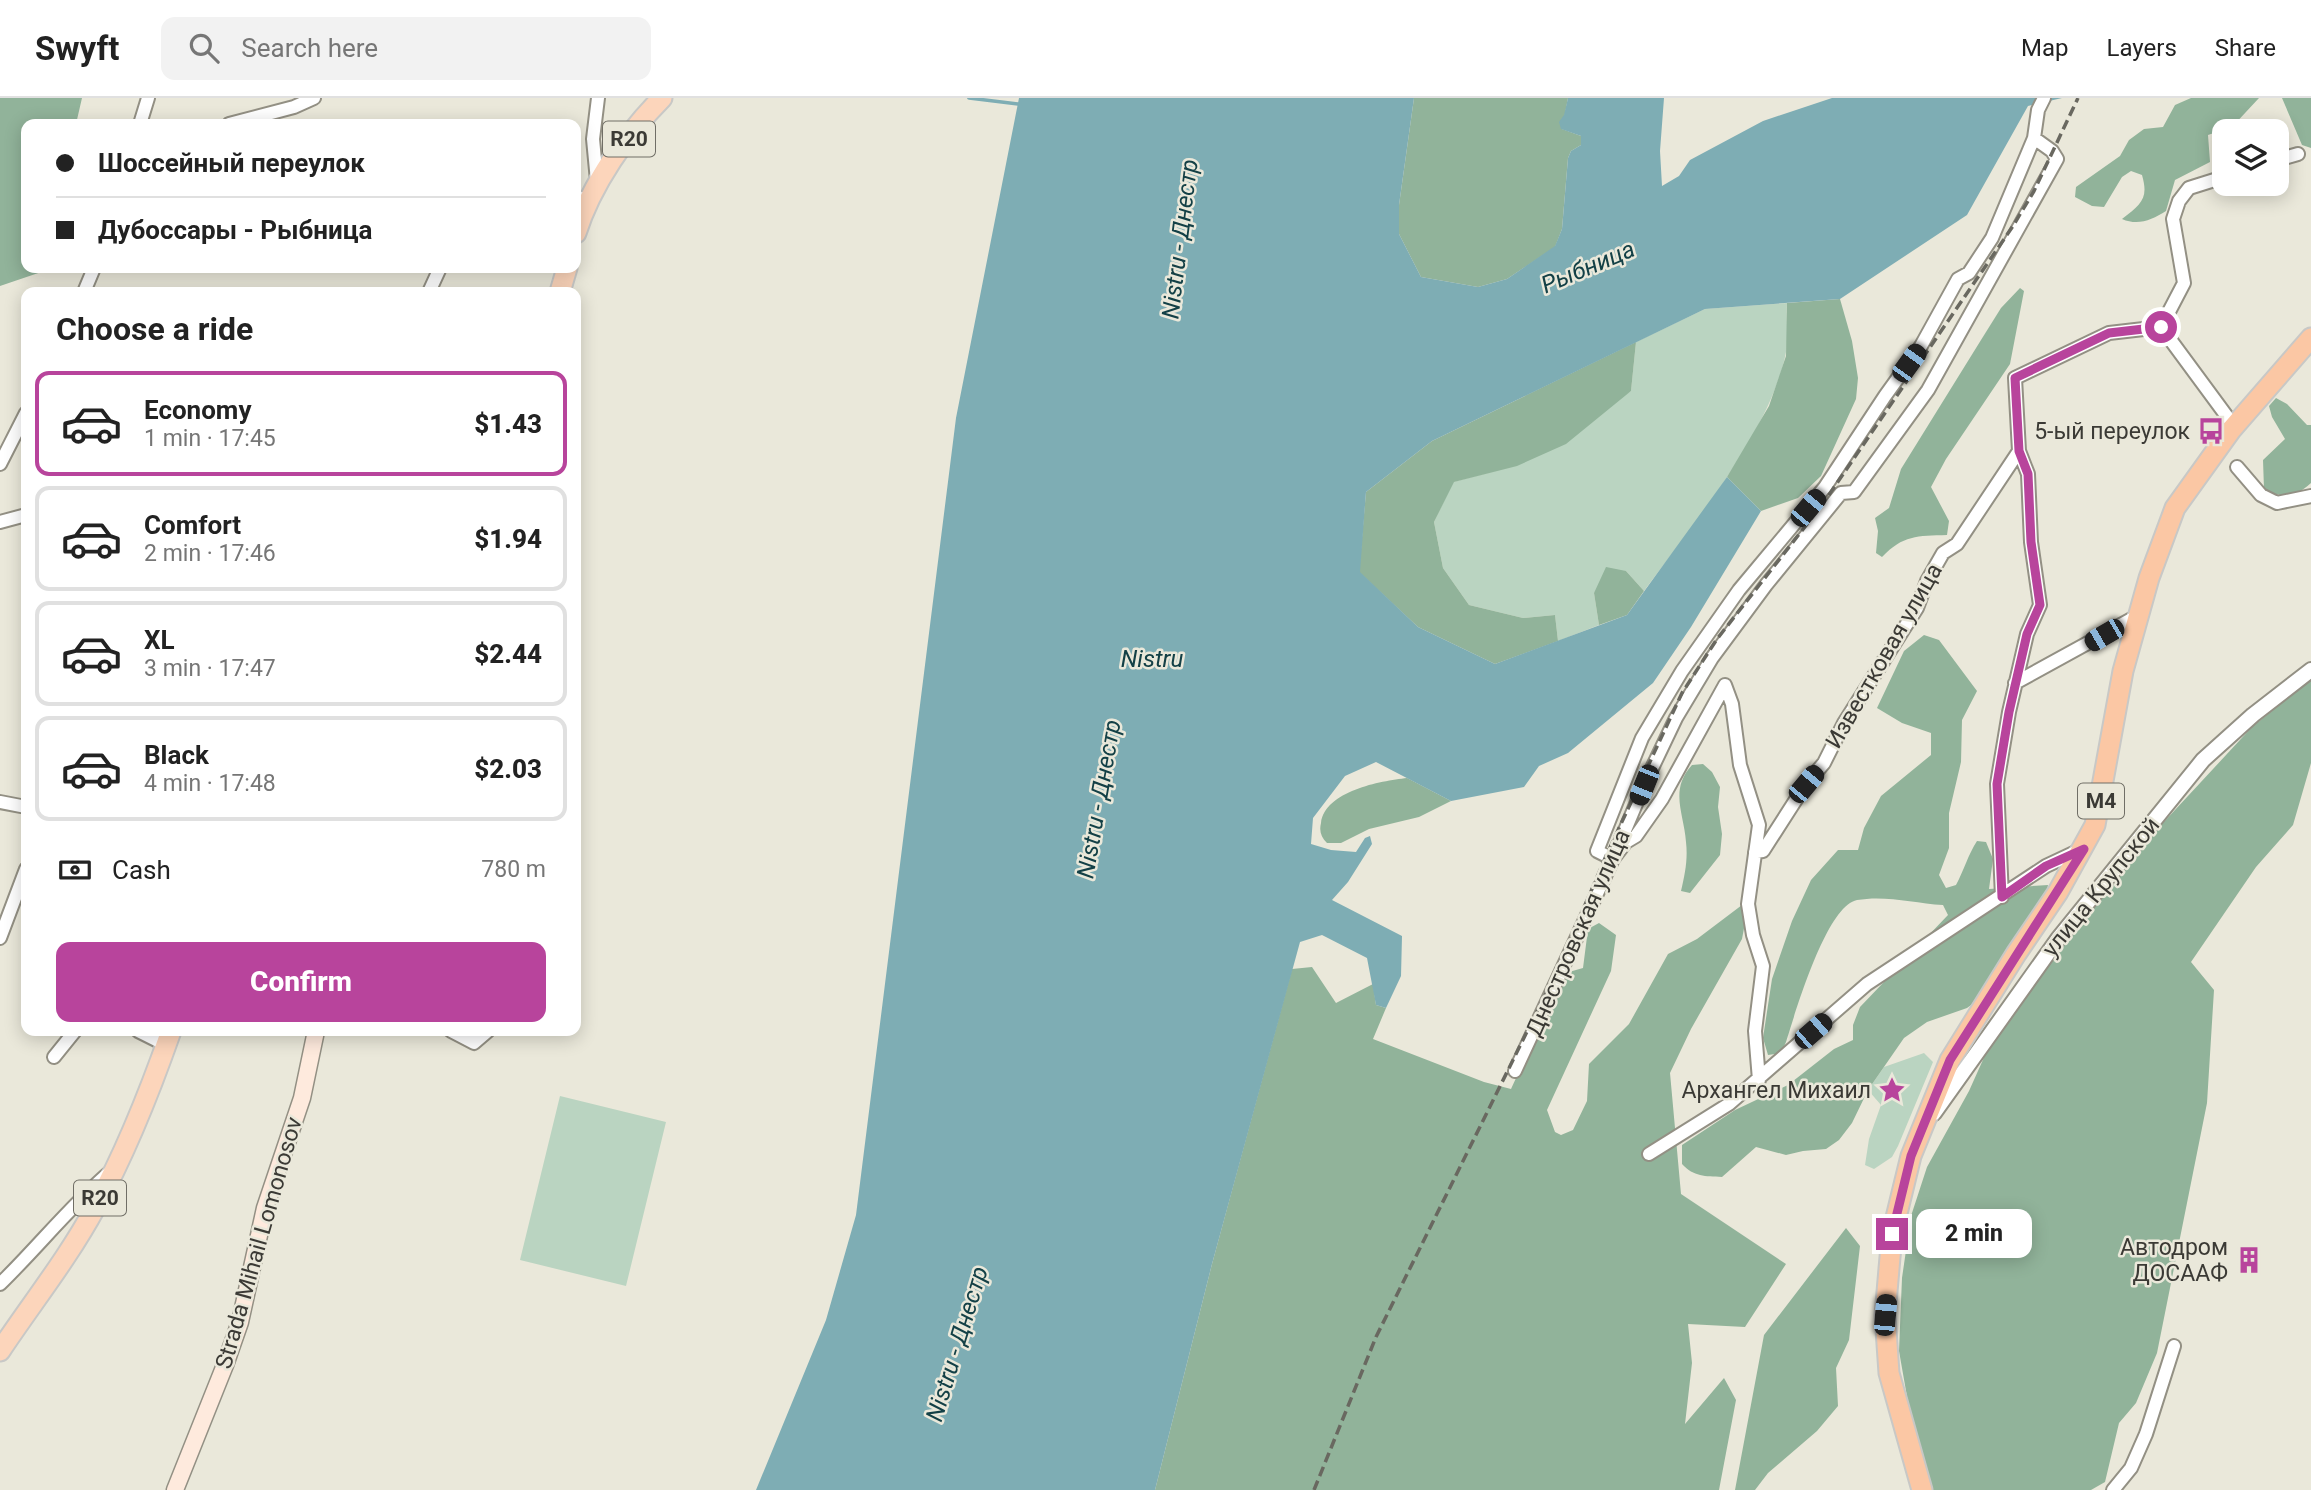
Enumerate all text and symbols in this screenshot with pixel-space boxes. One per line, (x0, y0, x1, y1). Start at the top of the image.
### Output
search box (161, 17, 651, 80)
text: Swyft (35, 29, 119, 68)
icon: search (185, 29, 223, 67)
text: Search here (241, 33, 378, 63)
text: Map (2021, 34, 2069, 62)
text: Layers (2107, 34, 2177, 62)
text: Share (2215, 34, 2276, 62)
map controls (2212, 119, 2289, 196)
button: layers (2212, 119, 2289, 196)
road number: R20 (603, 121, 655, 156)
text: Шоссейный переулок (98, 148, 365, 178)
water label: Nistru - Днестр (1156, 158, 1204, 320)
text: Дубоссары - Рыбница (98, 215, 372, 245)
water label: Рыбница (1537, 235, 1639, 299)
text: Choose a ride (56, 310, 253, 348)
route start (2145, 311, 2177, 343)
car (1889, 340, 1930, 386)
icon: car (60, 392, 123, 455)
text: Economy (144, 395, 251, 425)
text: $1.43 (474, 409, 542, 439)
bus stop icon: 5-ый переулок (2196, 416, 2226, 446)
place label: 5-ый переулок (2034, 418, 2191, 445)
text: 1 min · 17:45 (144, 425, 276, 452)
car (1787, 485, 1830, 531)
icon: car (60, 507, 123, 570)
text: Comfort (144, 510, 241, 540)
text: $1.94 (474, 524, 542, 554)
text: 2 min · 17:46 (144, 540, 276, 567)
street label: Известковая улица (1820, 559, 1948, 753)
car (2081, 615, 2128, 655)
icon: car (60, 622, 123, 685)
text: XL (144, 625, 175, 655)
text: $2.44 (474, 639, 542, 669)
water label: Nistru (1121, 645, 1183, 673)
text: 3 min · 17:47 (144, 655, 276, 682)
water label: Nistru - Днестр (1071, 717, 1127, 881)
icon: car (60, 737, 123, 800)
text: Black (144, 740, 209, 770)
text: $2.03 (474, 754, 542, 784)
car (1785, 761, 1828, 807)
car (1627, 762, 1662, 808)
text: 4 min · 17:48 (144, 770, 276, 797)
road number: M4 (2078, 784, 2124, 818)
street label: улица Крупской (2037, 812, 2165, 962)
street label: Днестровская улица (1520, 825, 1636, 1041)
icon: cash (56, 851, 94, 889)
text: Cash (112, 855, 171, 885)
text: 780 m (481, 856, 546, 883)
button: Confirm (56, 942, 546, 1022)
car (1791, 1009, 1836, 1053)
place icon: Архангел Михаил (1877, 1075, 1907, 1105)
place label: Архангел Михаил (1682, 1077, 1871, 1104)
street label: Strada Mihail Lomonosov (210, 1114, 308, 1372)
road number: R20 (74, 1180, 126, 1216)
callout: 2 min (1916, 1210, 2032, 1258)
route end (1876, 1218, 1908, 1250)
text: 2 min (1945, 1220, 2003, 1247)
place label: Автодром ДОСААФ (2120, 1234, 2228, 1287)
building icon: Автодром ДОСААФ (2234, 1245, 2264, 1275)
water label: Nistru - Днестр (920, 1263, 994, 1425)
car (1873, 1293, 1898, 1337)

